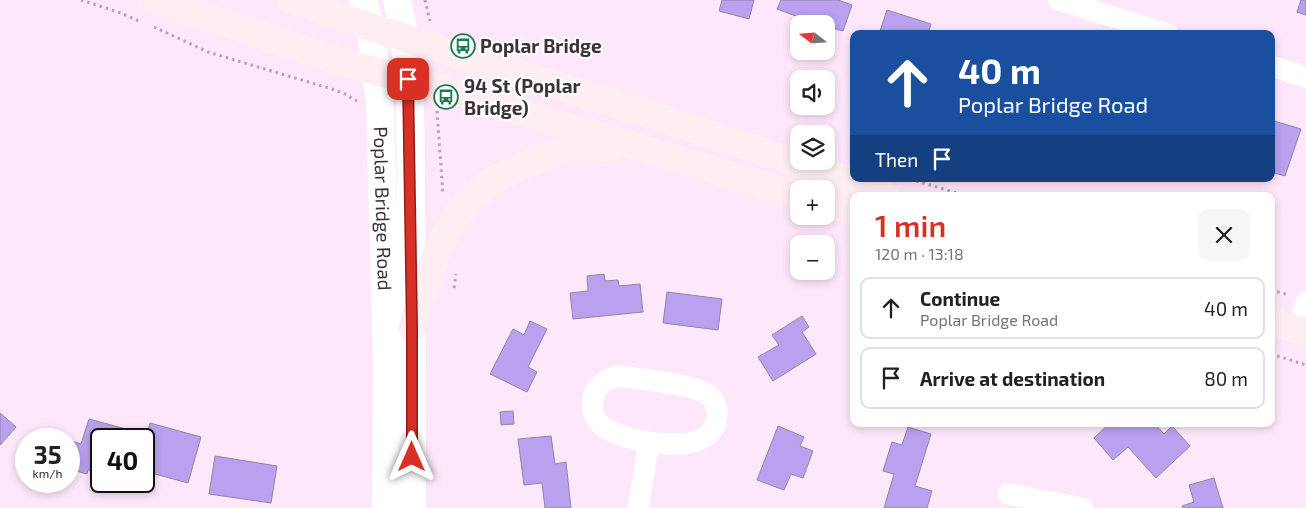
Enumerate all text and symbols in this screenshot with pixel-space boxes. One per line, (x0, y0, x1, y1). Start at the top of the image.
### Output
north arrow (790, 15, 835, 60)
map controls (790, 15, 835, 280)
bus stop icon: Poplar Bridge (450, 33, 476, 59)
place label: Poplar Bridge (480, 34, 602, 57)
text: 40 m (958, 49, 1041, 91)
icon: ahead (875, 50, 940, 115)
pin (387, 58, 429, 100)
icon: arrive (394, 65, 422, 93)
button: sound (790, 70, 835, 115)
place label: 94 St (Poplar Bridge) (464, 74, 581, 119)
bus stop icon: 94 St (Poplar Bridge) (433, 84, 459, 110)
text: Poplar Bridge Road (958, 91, 1148, 117)
button: layers (790, 125, 835, 170)
street label: Poplar Bridge Road (370, 126, 397, 291)
icon: arrive (928, 145, 956, 173)
text: Then (875, 148, 918, 171)
button: + (790, 180, 835, 225)
text: 1 min (875, 207, 946, 243)
button: close (1198, 209, 1250, 261)
button: − (790, 235, 835, 280)
text: 120 m · 13:18 (875, 244, 964, 263)
text: Continue (920, 287, 1000, 310)
icon: ahead (877, 294, 905, 322)
text: 40 m (1204, 297, 1248, 320)
text: Poplar Bridge Road (920, 310, 1058, 329)
icon: arrive (877, 364, 905, 392)
text: Arrive at destination (920, 367, 1105, 390)
text: 80 m (1204, 367, 1248, 390)
speed limit sign: 40 (90, 428, 155, 493)
position arrow (385, 430, 437, 482)
text: 35 (34, 439, 61, 469)
text: km/h (33, 466, 62, 480)

